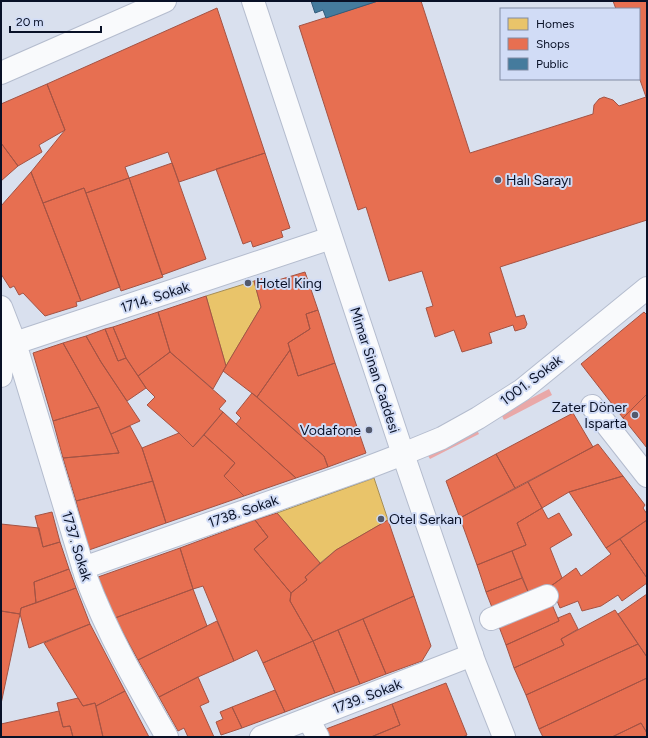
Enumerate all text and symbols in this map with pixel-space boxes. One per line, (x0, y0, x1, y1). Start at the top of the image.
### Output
scale bar (10, 8, 101, 34)
legend (500, 8, 640, 80)
text: 20 m (16, 15, 44, 29)
text: Homes (536, 17, 575, 31)
text: Shops (536, 37, 570, 51)
text: Public (536, 57, 569, 71)
place label: Halı Sarayı (506, 172, 572, 189)
marker: Halı Sarayı (493, 175, 503, 185)
place label: Hotel King (256, 275, 322, 292)
street label: 1714. Sokak (119, 278, 192, 317)
marker: Hotel King (243, 278, 253, 288)
street label: Mimar Sinan Caddesi (346, 305, 403, 435)
street label: 1001. Sokak (497, 351, 566, 409)
place label: Zater Döner Isparta (552, 399, 627, 432)
marker: Zater Döner Isparta (630, 410, 640, 420)
place label: Vodafone (300, 422, 361, 439)
marker: Vodafone (364, 425, 374, 435)
street label: 1738. Sokak (206, 491, 281, 531)
street label: 1737. Sokak (58, 509, 95, 583)
place label: Otel Serkan (389, 511, 462, 528)
marker: Otel Serkan (376, 514, 386, 524)
street label: 1739. Sokak (330, 675, 404, 717)

